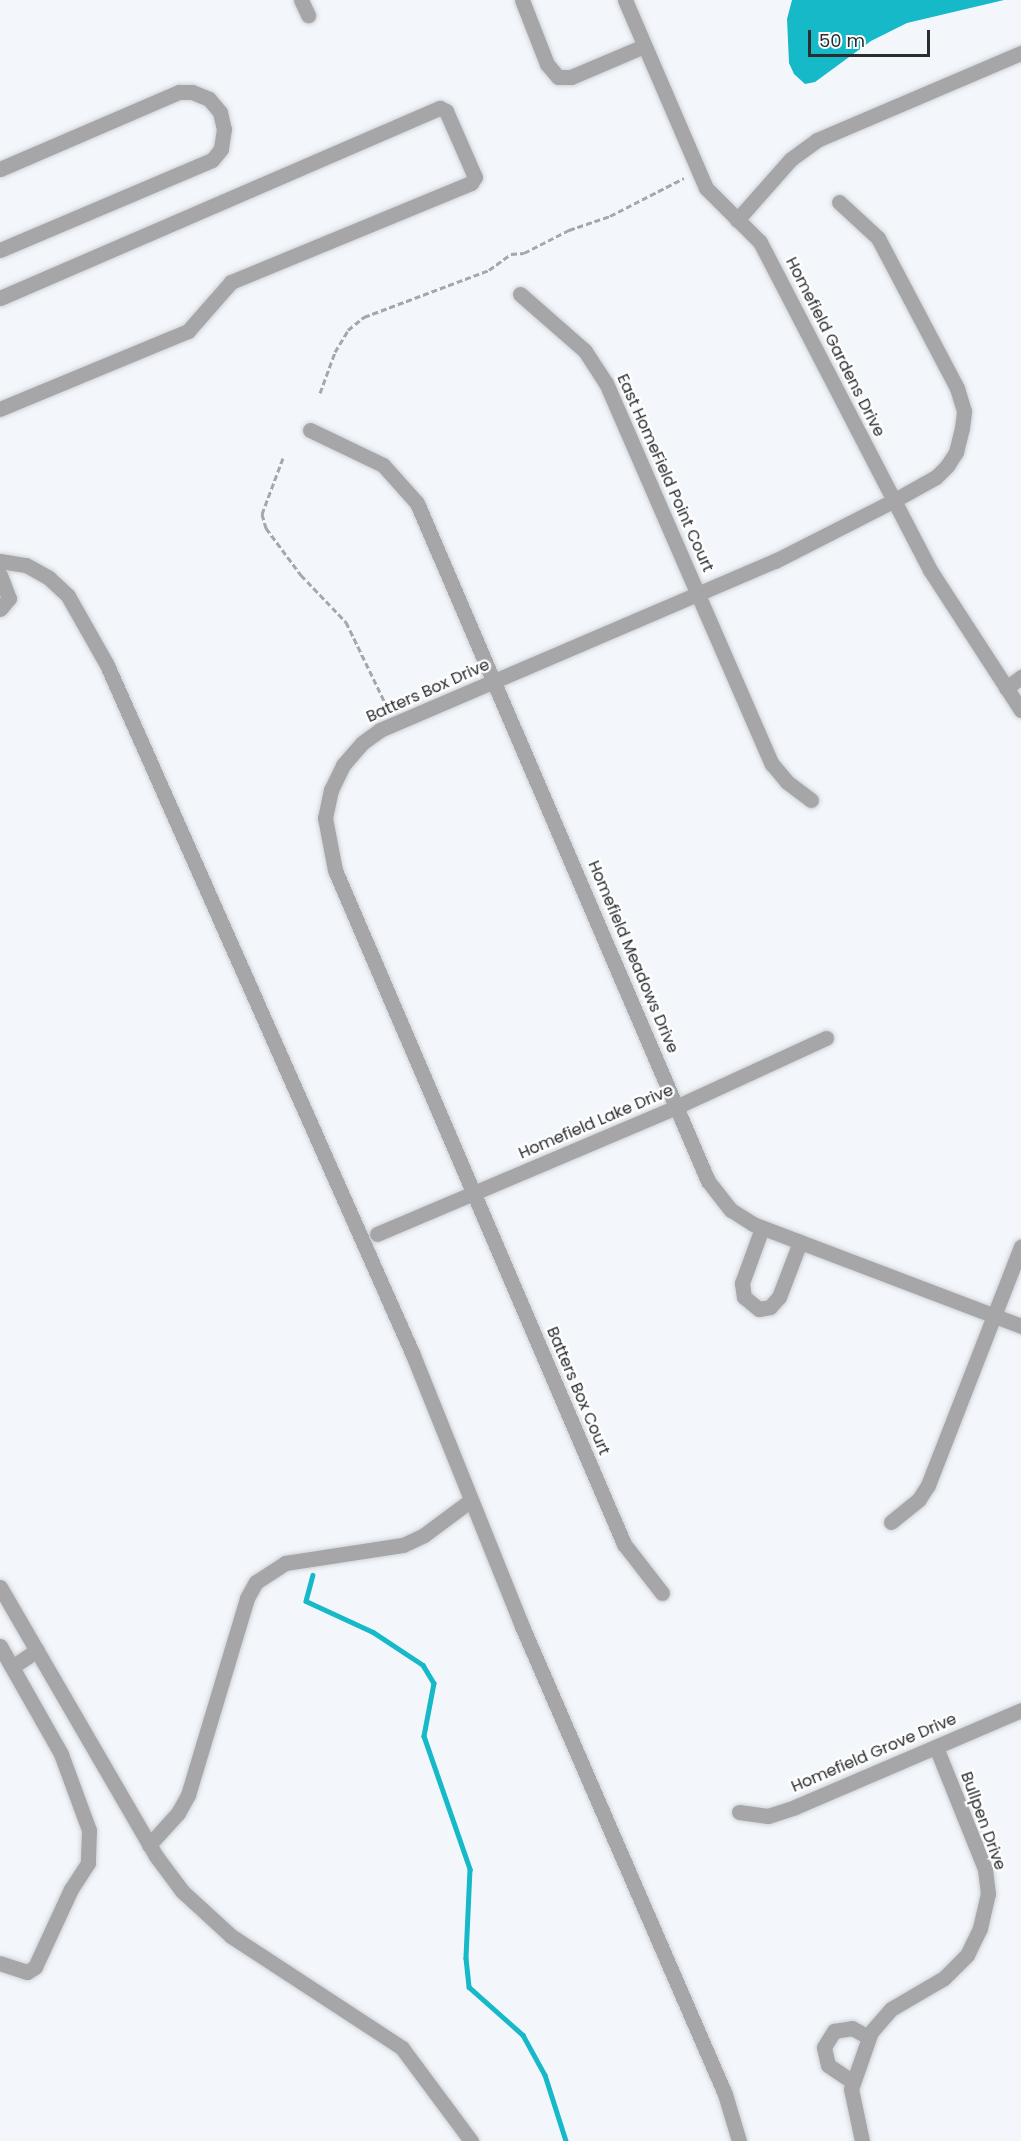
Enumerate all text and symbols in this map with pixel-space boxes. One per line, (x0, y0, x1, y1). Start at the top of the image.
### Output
scale bar (811, 18, 932, 56)
text: 50 m (819, 28, 865, 53)
street label: Homefield Gardens Drive (781, 254, 889, 440)
street label: East HomeField Point Court (613, 371, 717, 575)
street label: Batters Box Drive (363, 655, 493, 727)
street label: Homefield Meadows Drive (584, 858, 682, 1056)
street label: Homefield Lake Drive (516, 1081, 676, 1163)
street label: Batters Box Court (542, 1324, 614, 1458)
street label: Homefield Grove Drive (788, 1709, 960, 1797)
street label: Bullpen Drive (956, 1769, 1010, 1873)

